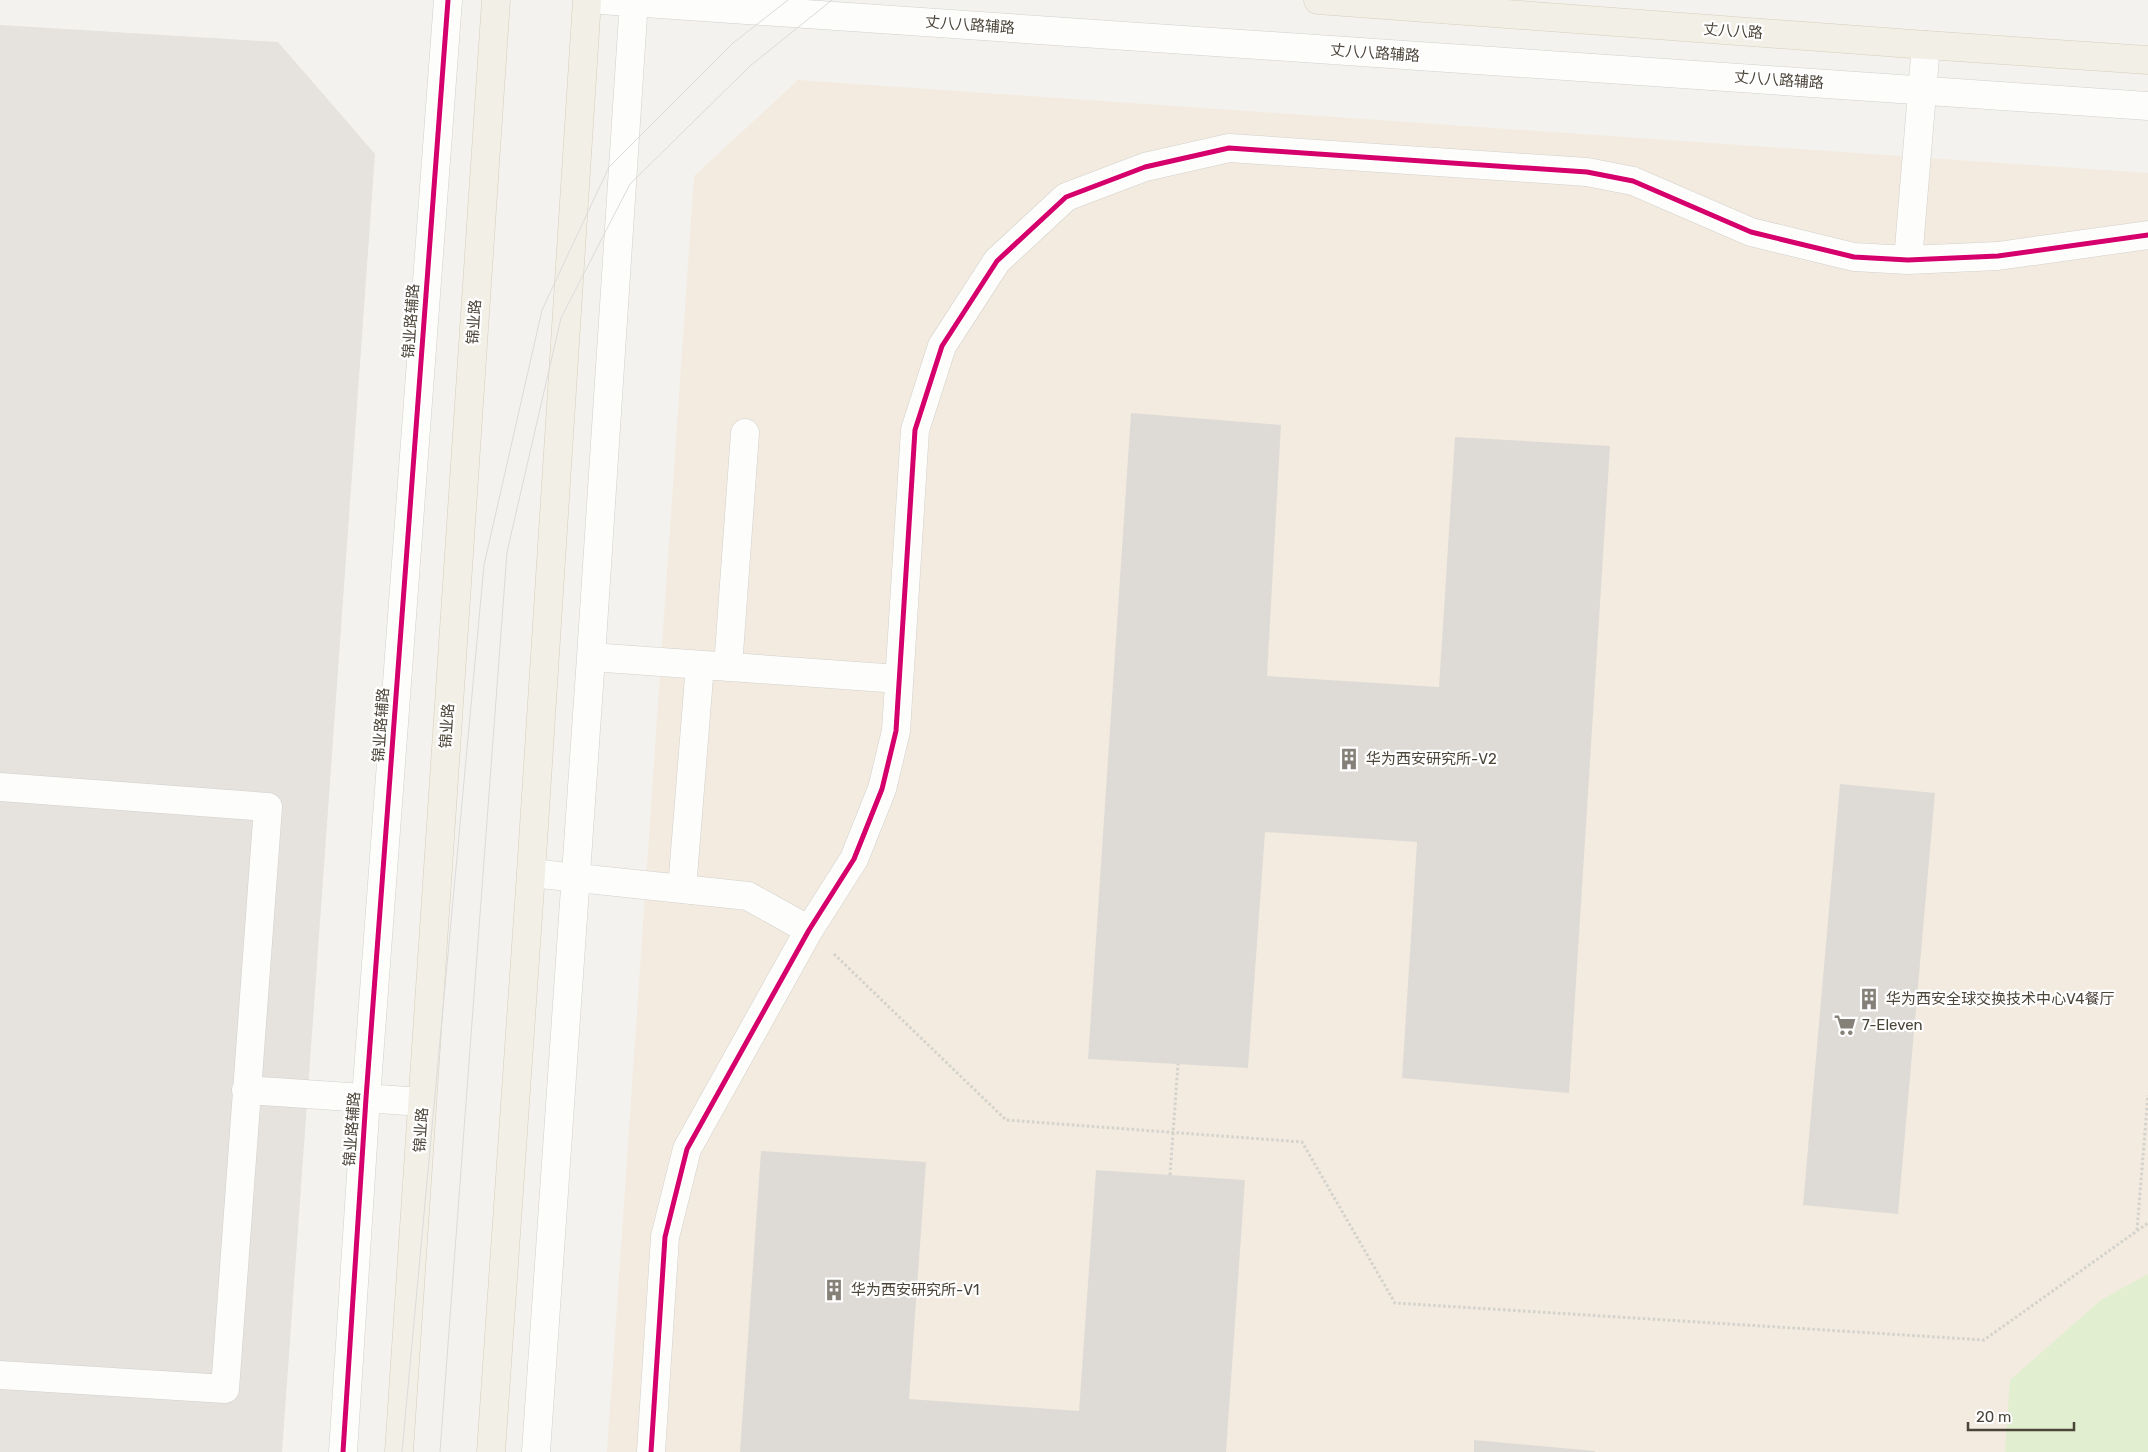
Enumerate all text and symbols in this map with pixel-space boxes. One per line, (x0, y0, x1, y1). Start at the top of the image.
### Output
street label: 丈八八路辅路 (924, 13, 1016, 37)
street label: 丈八八路 (1702, 20, 1764, 42)
street label: 丈八八路辅路 (1329, 41, 1421, 65)
street label: 丈八八路辅路 (1733, 68, 1825, 92)
street label: 锦业路辅路 (399, 283, 423, 359)
street label: 锦业路 (463, 299, 485, 345)
street label: 锦业路辅路 (369, 687, 393, 763)
street label: 锦业路 (436, 703, 458, 749)
building icon: 华为西安研究所-V2 (1336, 746, 1362, 772)
place label: 华为西安研究所-V2 (1366, 750, 1497, 768)
building icon: 华为西安全球交换技术中心V4餐厅 (1856, 986, 1882, 1012)
place label: 华为西安全球交换技术中心V4餐厅 (1886, 990, 2115, 1008)
supermarket icon: 7-Eleven (1832, 1012, 1858, 1038)
place label: 7-Eleven (1862, 1016, 1923, 1034)
street label: 锦业路辅路 (340, 1091, 364, 1167)
street label: 锦业路 (410, 1107, 432, 1153)
building icon: 华为西安研究所-V1 (821, 1277, 847, 1303)
place label: 华为西安研究所-V1 (851, 1281, 979, 1299)
scale bar (1968, 1400, 2074, 1432)
text: 20 m (1976, 1408, 2011, 1426)

